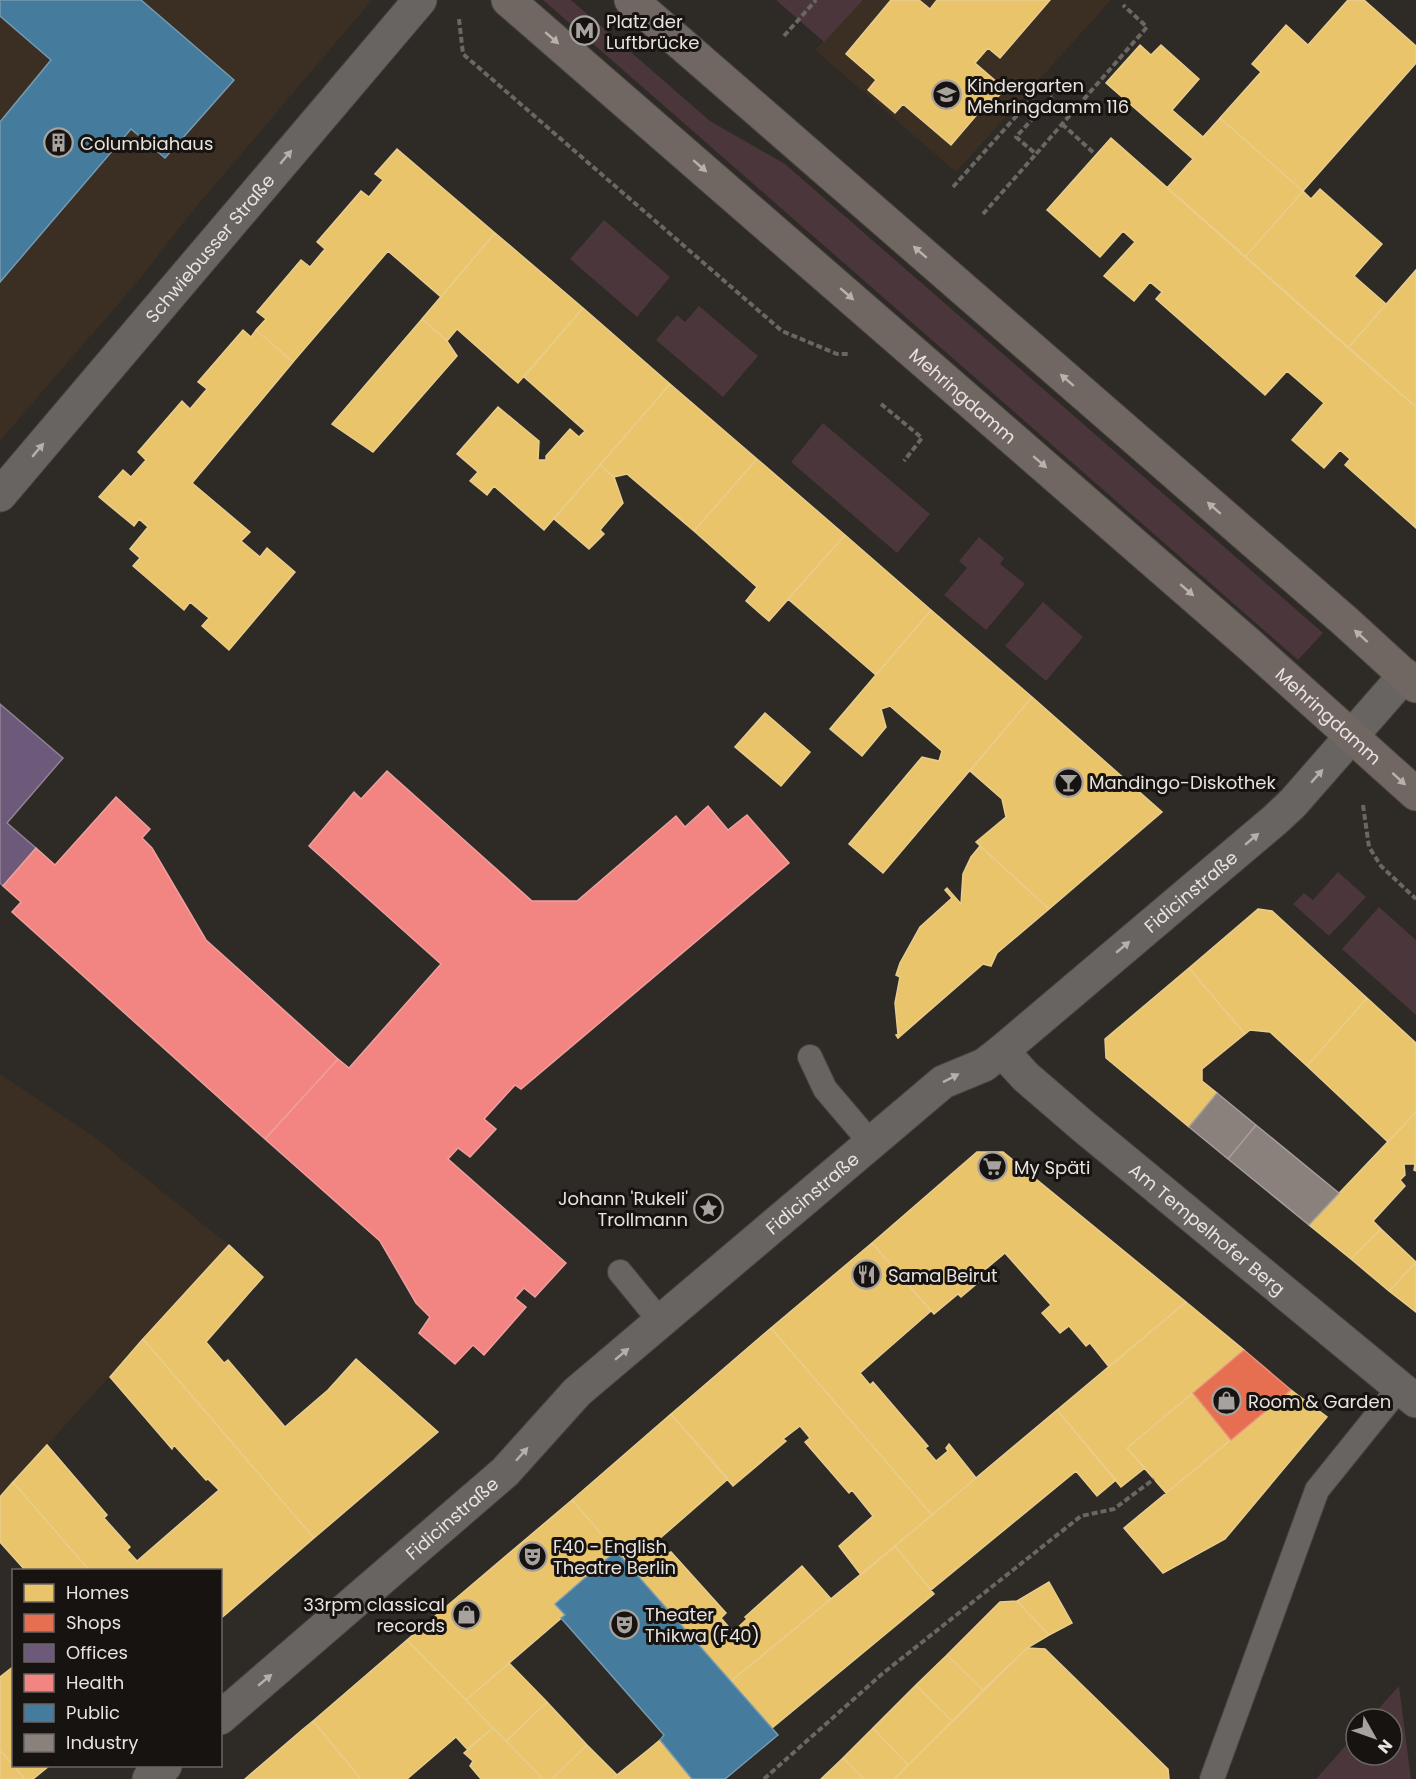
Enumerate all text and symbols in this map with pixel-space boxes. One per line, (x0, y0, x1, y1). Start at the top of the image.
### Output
place label: Platz der Luftbrücke (606, 9, 700, 55)
metro station icon: Platz der Luftbrücke (569, 15, 601, 47)
one-way arrow (544, 31, 559, 44)
place label: Kindergarten Mehringdamm 116 (967, 73, 1129, 119)
school or university icon: Kindergarten Mehringdamm 116 (930, 79, 962, 111)
building icon: Columbiahaus (43, 127, 75, 159)
place label: Columbiahaus (80, 131, 213, 156)
one-way arrow (279, 150, 292, 165)
one-way arrow (692, 159, 707, 172)
street label: Schwiebusser Straße (139, 168, 280, 328)
one-way arrow (913, 246, 928, 259)
one-way arrow (839, 287, 854, 300)
street label: Mehringdamm (904, 342, 1022, 449)
one-way arrow (1060, 374, 1075, 387)
one-way arrow (31, 443, 44, 458)
one-way arrow (1032, 455, 1047, 468)
one-way arrow (1207, 502, 1222, 515)
one-way arrow (1179, 583, 1194, 596)
one-way arrow (1354, 630, 1369, 643)
street label: Mehringdamm (1270, 662, 1387, 770)
bar icon: Mandingo-Diskothek (1052, 766, 1084, 798)
one-way arrow (1310, 769, 1323, 784)
place label: Mandingo-Diskothek (1089, 770, 1276, 795)
one-way arrow (1392, 772, 1407, 786)
one-way arrow (1244, 833, 1259, 846)
street label: Fidicinstraße (1138, 845, 1243, 938)
one-way arrow (1115, 941, 1131, 954)
one-way arrow (942, 1074, 959, 1083)
street label: Fidicinstraße (760, 1146, 864, 1240)
supermarket icon: My Späti (977, 1151, 1009, 1183)
place label: My Späti (1014, 1155, 1090, 1180)
street label: Am Tempelhofer Berg (1124, 1157, 1291, 1301)
place label: Johann 'Rukeli' Trollmann (558, 1186, 688, 1232)
place icon: Johann 'Rukeli' Trollmann (693, 1192, 725, 1224)
restaurant icon: Sama Beirut (851, 1259, 883, 1291)
place label: Sama Beirut (888, 1263, 998, 1288)
one-way arrow (614, 1348, 630, 1361)
shop icon: Room & Garden (1211, 1385, 1243, 1417)
place label: Room & Garden (1248, 1389, 1391, 1414)
one-way arrow (515, 1447, 528, 1462)
street label: Fidicinstraße (400, 1471, 503, 1565)
place label: F40 - English Theatre Berlin (553, 1534, 676, 1580)
theatre icon: F40 - English Theatre Berlin (516, 1540, 548, 1572)
legend (12, 1569, 222, 1767)
text: Homes (66, 1580, 129, 1605)
place label: 33rpm classical records (303, 1592, 445, 1638)
shop icon: 33rpm classical records (450, 1598, 482, 1630)
place label: Theater Thikwa (F40) (645, 1602, 760, 1648)
theatre icon: Theater Thikwa (F40) (608, 1608, 640, 1640)
text: Shops (66, 1610, 121, 1635)
text: Offices (66, 1640, 128, 1665)
text: Health (66, 1670, 124, 1695)
one-way arrow (257, 1674, 272, 1687)
text: Public (66, 1700, 120, 1725)
north arrow (1344, 1707, 1404, 1767)
text: Industry (66, 1730, 138, 1755)
text: N (1372, 1734, 1398, 1758)

